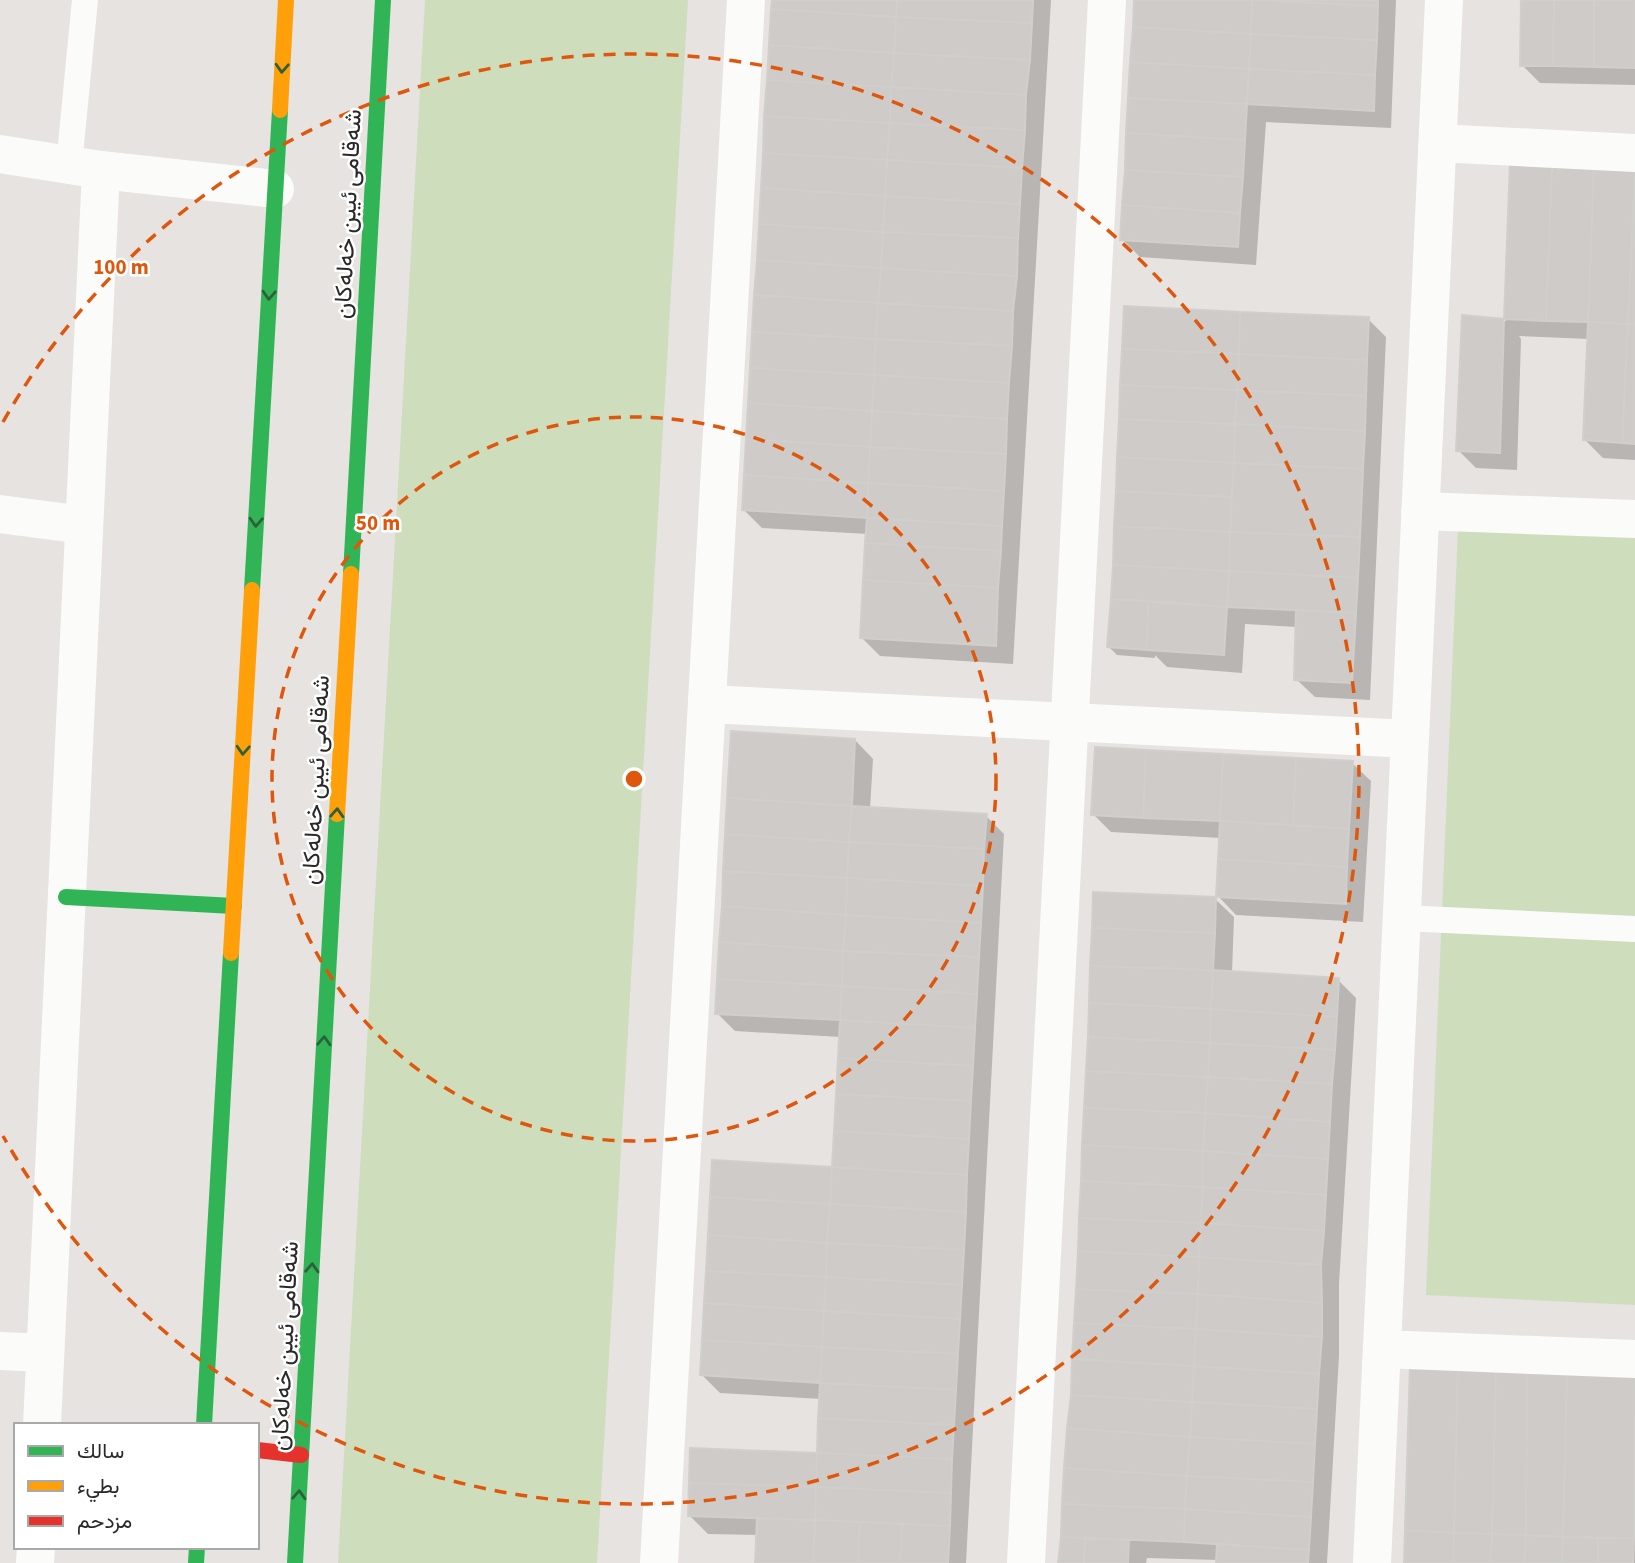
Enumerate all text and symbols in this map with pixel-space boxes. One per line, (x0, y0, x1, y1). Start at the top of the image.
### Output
one-way arrow (275, 63, 290, 74)
street label: شەقامی ئیبن خەلەکان (325, 108, 371, 320)
text: 100 m (93, 252, 149, 282)
one-way arrow (262, 290, 277, 301)
text: 50 m (356, 508, 400, 538)
one-way arrow (249, 517, 264, 528)
street label: شەقامی ئیبن خەلەکان (293, 674, 339, 886)
one-way arrow (235, 744, 250, 755)
centre of rings (622, 767, 646, 791)
one-way arrow (329, 808, 344, 819)
one-way arrow (317, 1035, 332, 1046)
street label: شەقامی ئیبن خەلەکان (262, 1240, 308, 1452)
one-way arrow (304, 1262, 319, 1273)
legend (14, 1423, 259, 1549)
text: سالك (77, 1436, 124, 1466)
text: بطيء (77, 1471, 120, 1503)
one-way arrow (291, 1489, 306, 1500)
text: مزدحم (77, 1506, 132, 1536)

